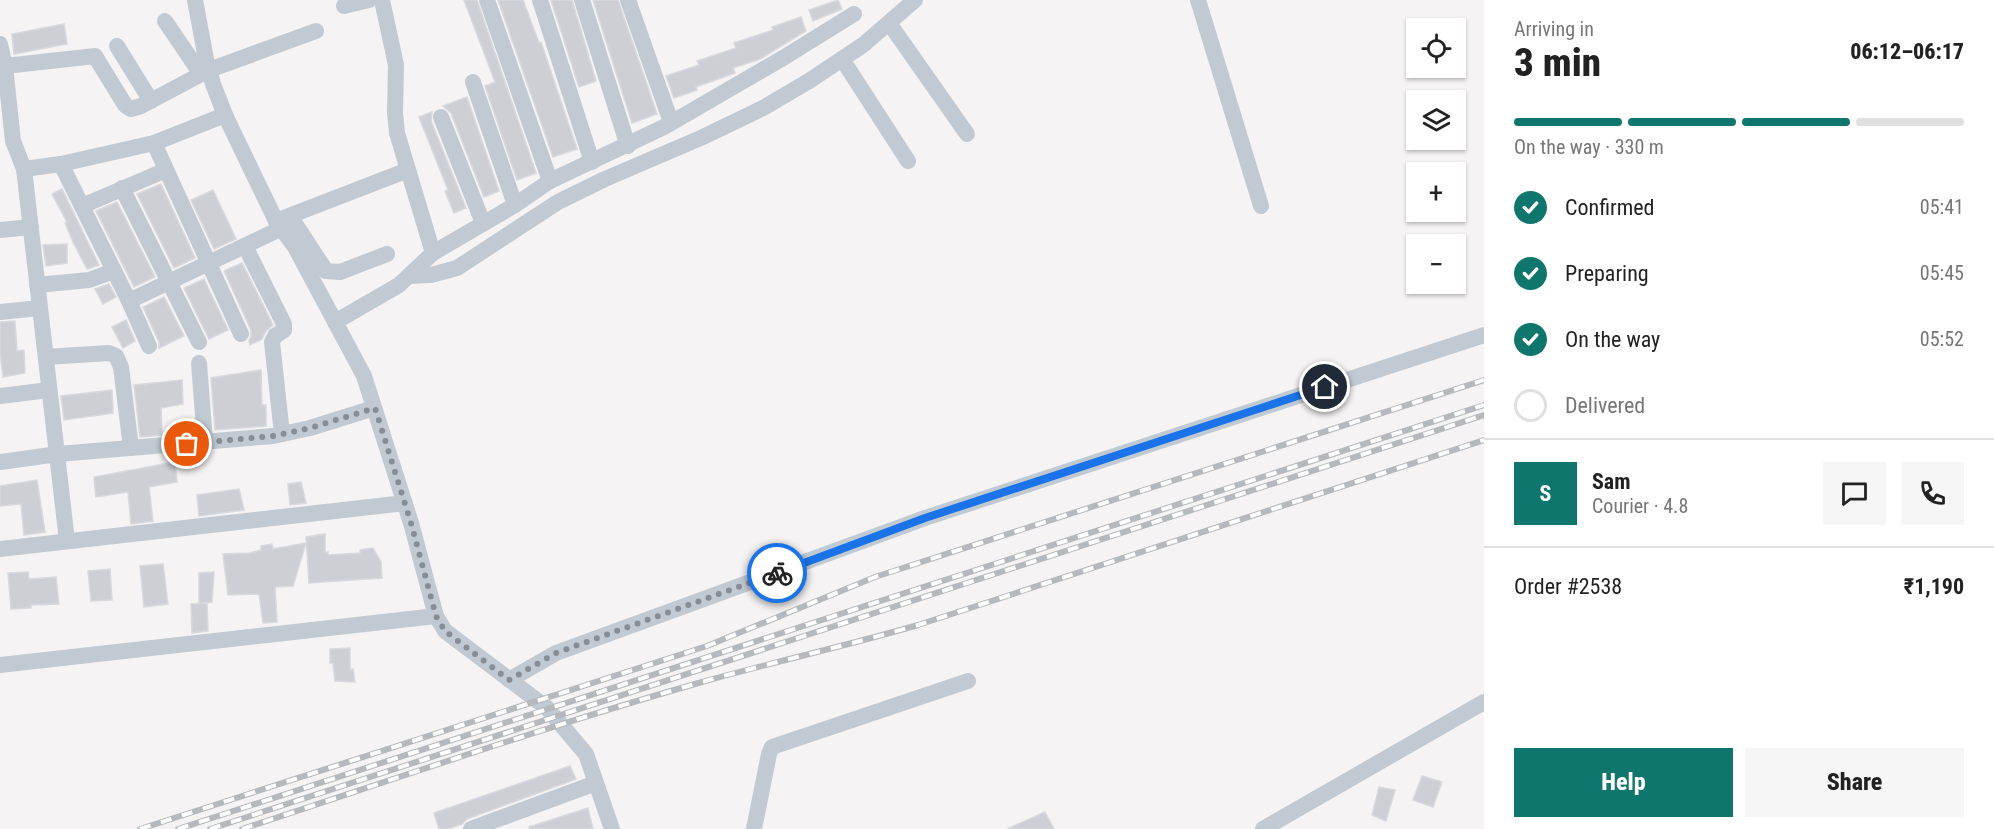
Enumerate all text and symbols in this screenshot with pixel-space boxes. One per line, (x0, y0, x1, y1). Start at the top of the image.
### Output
text: Arriving in (1514, 17, 1594, 41)
map controls (1406, 18, 1466, 294)
button: locate (1406, 18, 1466, 78)
text: 06:12–06:17 (1850, 39, 1964, 64)
text: 3 min (1514, 40, 1601, 86)
button: layers (1406, 90, 1466, 150)
text: On the way · 330 m (1514, 135, 1664, 159)
button: + (1406, 162, 1466, 222)
icon: check (1514, 191, 1547, 224)
text: Confirmed (1565, 195, 1654, 220)
text: 05:41 (1920, 195, 1964, 219)
button: − (1406, 234, 1466, 294)
icon: check (1514, 257, 1547, 290)
text: Preparing (1565, 261, 1649, 286)
text: 05:45 (1920, 261, 1964, 285)
icon: check (1514, 323, 1547, 356)
text: On the way (1565, 327, 1660, 352)
text: 05:52 (1920, 327, 1964, 351)
pin (1299, 361, 1350, 412)
icon: home (1308, 370, 1341, 403)
text: Delivered (1565, 393, 1645, 418)
pin (161, 418, 212, 469)
icon: bag (170, 427, 203, 460)
button: chat (1823, 462, 1886, 525)
button: phone (1901, 462, 1964, 525)
text: Sam (1592, 469, 1631, 494)
text: S (1540, 481, 1551, 506)
text: Courier · 4.8 (1592, 494, 1688, 518)
courier (747, 543, 807, 603)
icon: bike (761, 557, 794, 590)
text: Order #2538 (1514, 574, 1622, 599)
text: ₹1,190 (1904, 574, 1964, 599)
button: Help (1514, 748, 1733, 817)
button: Share (1745, 748, 1964, 817)

